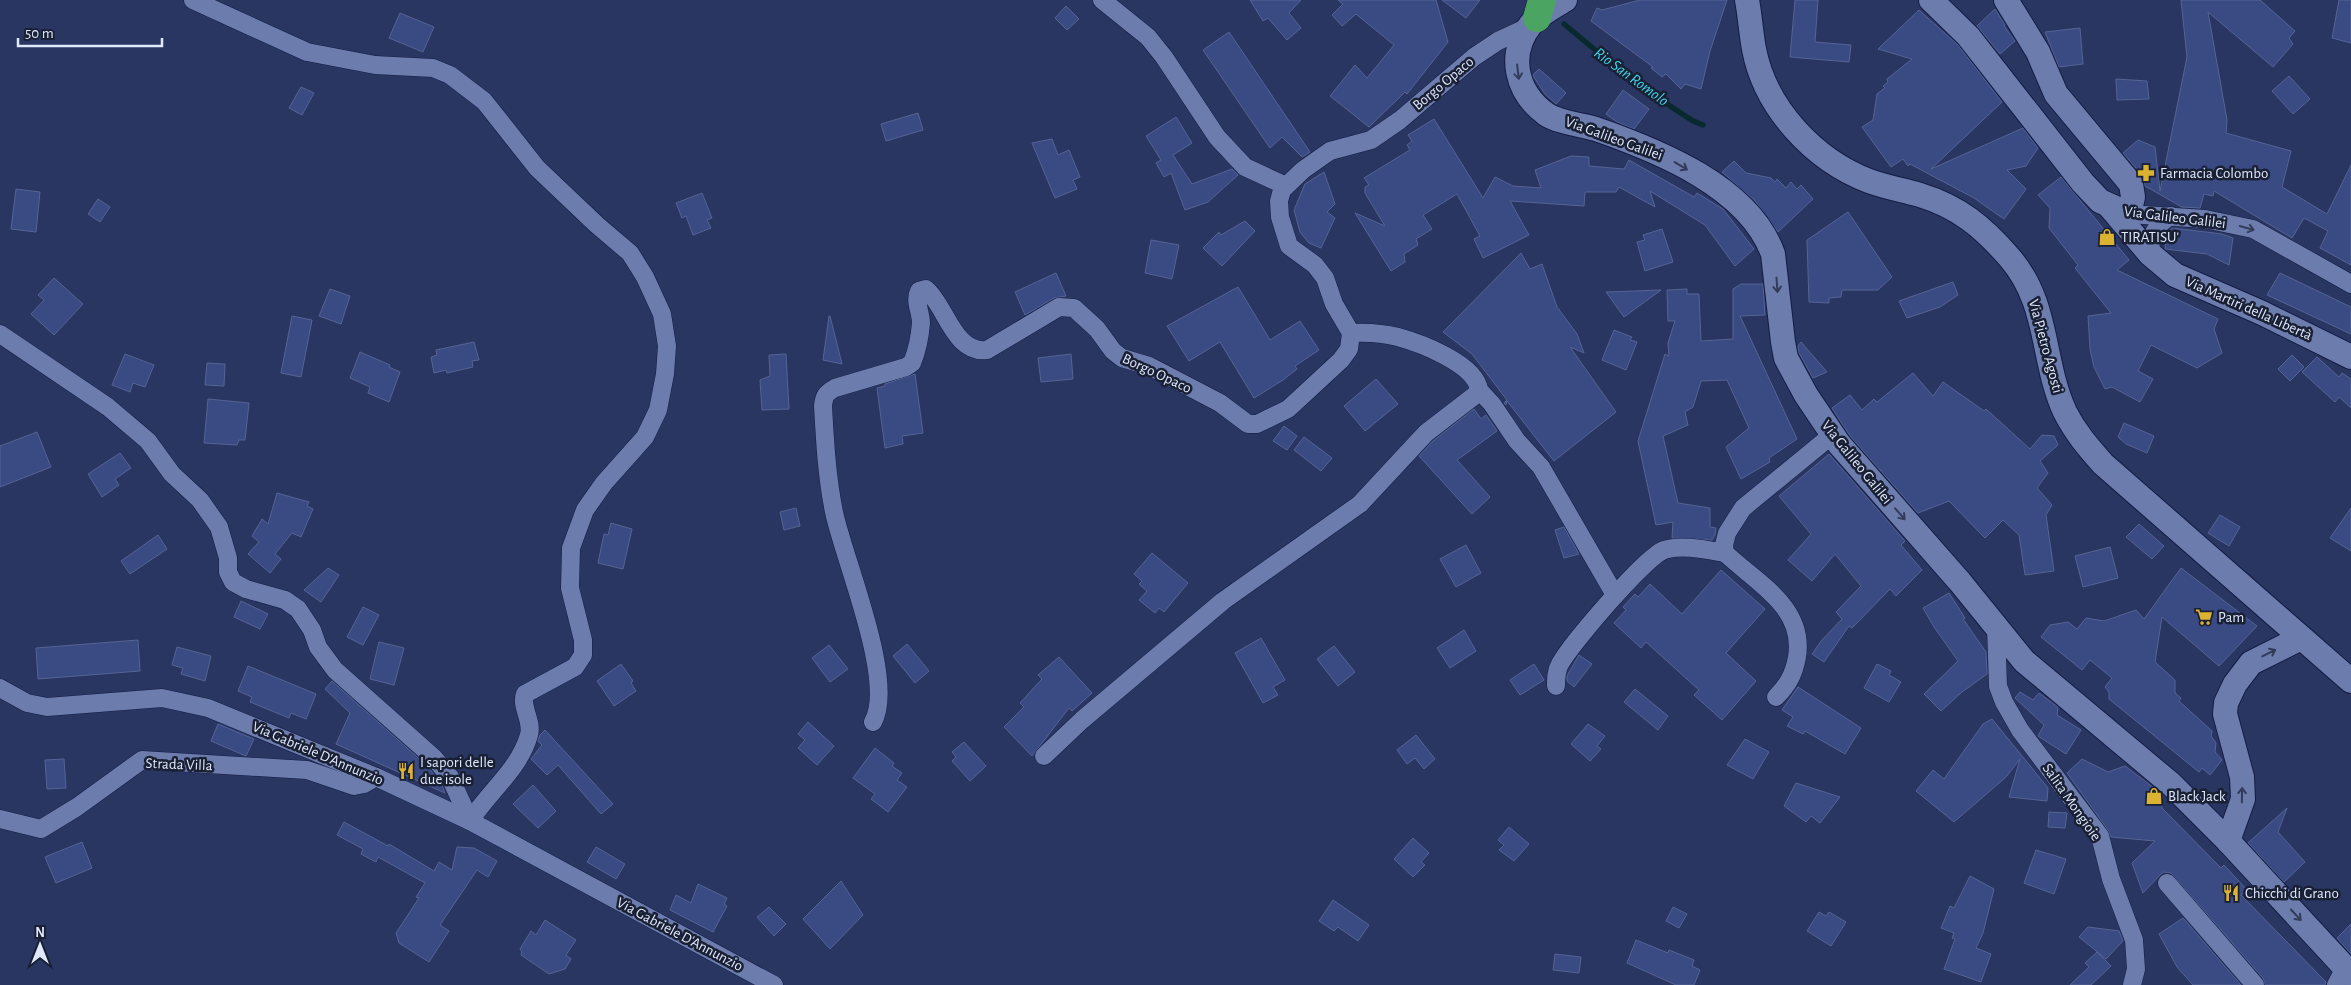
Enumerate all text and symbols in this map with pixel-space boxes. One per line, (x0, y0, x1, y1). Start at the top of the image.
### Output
scale bar (18, 15, 161, 47)
text: 50 m (25, 26, 54, 41)
water label: Rio San Romolo (1591, 45, 1672, 109)
street label: Borgo Opaco (1410, 54, 1477, 113)
one-way arrow (1513, 64, 1523, 80)
street label: Via Galileo Galilei (1563, 114, 1665, 163)
one-way arrow (1674, 161, 1688, 171)
pharmacy icon: Farmacia Colombo (2136, 163, 2156, 183)
place label: Farmacia Colombo (2160, 166, 2268, 181)
street label: Via Galileo Galilei (2123, 204, 2227, 231)
one-way arrow (2238, 224, 2254, 234)
shop icon: TIRATISU' (2097, 227, 2117, 247)
place label: TIRATISU' (2121, 230, 2179, 245)
street label: Via Martiri della Libertà (2183, 274, 2314, 343)
one-way arrow (1773, 277, 1782, 293)
street label: Via Pietro Agosti (2026, 298, 2065, 395)
street label: Borgo Opaco (1120, 351, 1194, 396)
street label: Via Galileo Galilei (1819, 418, 1895, 507)
one-way arrow (1895, 507, 1906, 520)
supermarket icon: Pam (2194, 607, 2214, 627)
place label: Pam (2218, 610, 2244, 625)
one-way arrow (2261, 648, 2276, 657)
street label: Via Gabriele D'Annunzio (250, 719, 385, 788)
place label: I sapori delle due isole (420, 755, 494, 787)
street label: Strada Villa (145, 756, 213, 773)
restaurant icon: I sapori delle due isole (396, 761, 416, 781)
street label: Salita Mongioie (2039, 761, 2104, 844)
shop icon: Black Jack (2144, 786, 2164, 806)
one-way arrow (2237, 787, 2247, 803)
place label: Black Jack (2168, 789, 2226, 804)
restaurant icon: Chicchi di Grano (2221, 883, 2241, 903)
place label: Chicchi di Grano (2245, 886, 2339, 901)
street label: Via Gabriele D'Annunzio (614, 895, 745, 974)
one-way arrow (2290, 909, 2302, 922)
north arrow (15, 920, 65, 970)
text: N (35, 926, 45, 940)

